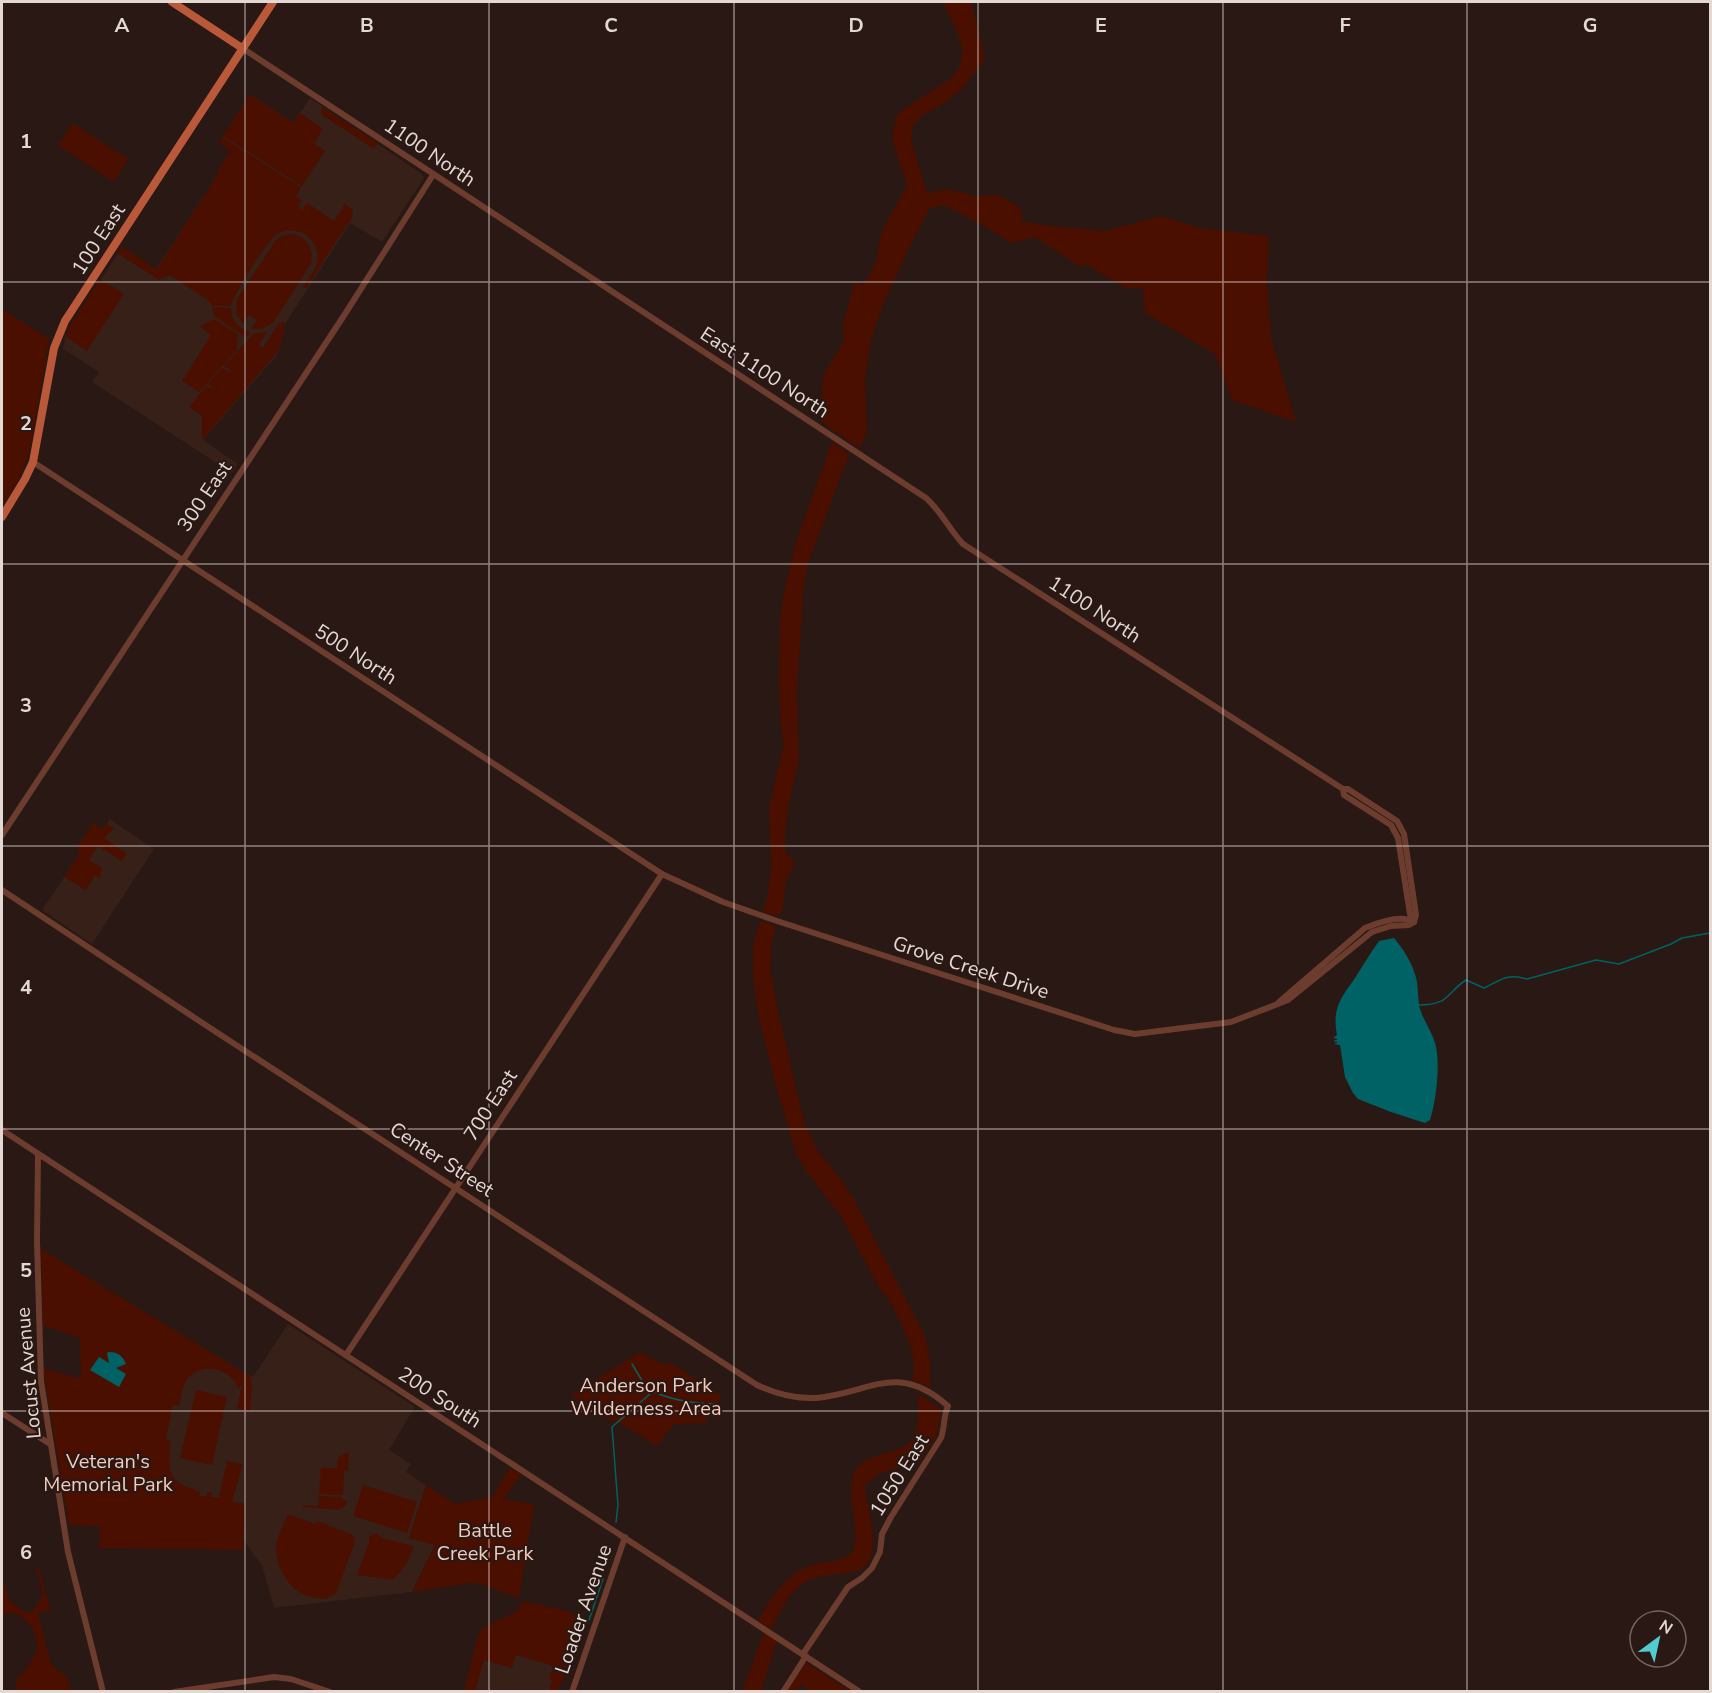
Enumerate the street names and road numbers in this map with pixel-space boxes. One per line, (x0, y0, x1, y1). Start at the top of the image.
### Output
street label: 1100 North (379, 112, 481, 193)
street label: 100 East (65, 198, 132, 280)
street label: East 1100 North (695, 321, 835, 424)
street label: 300 East (171, 455, 238, 537)
street label: 1100 North (1043, 569, 1146, 649)
street label: 500 North (309, 618, 402, 691)
street label: Grove Creek Drive (889, 929, 1052, 1005)
street label: 700 East (457, 1064, 524, 1146)
street label: Center Street (384, 1116, 500, 1204)
street label: Locust Avenue (9, 1306, 48, 1440)
street label: 200 South (393, 1360, 487, 1434)
street label: 1050 East (864, 1428, 936, 1521)
street label: Loader Avenue (549, 1541, 618, 1677)

